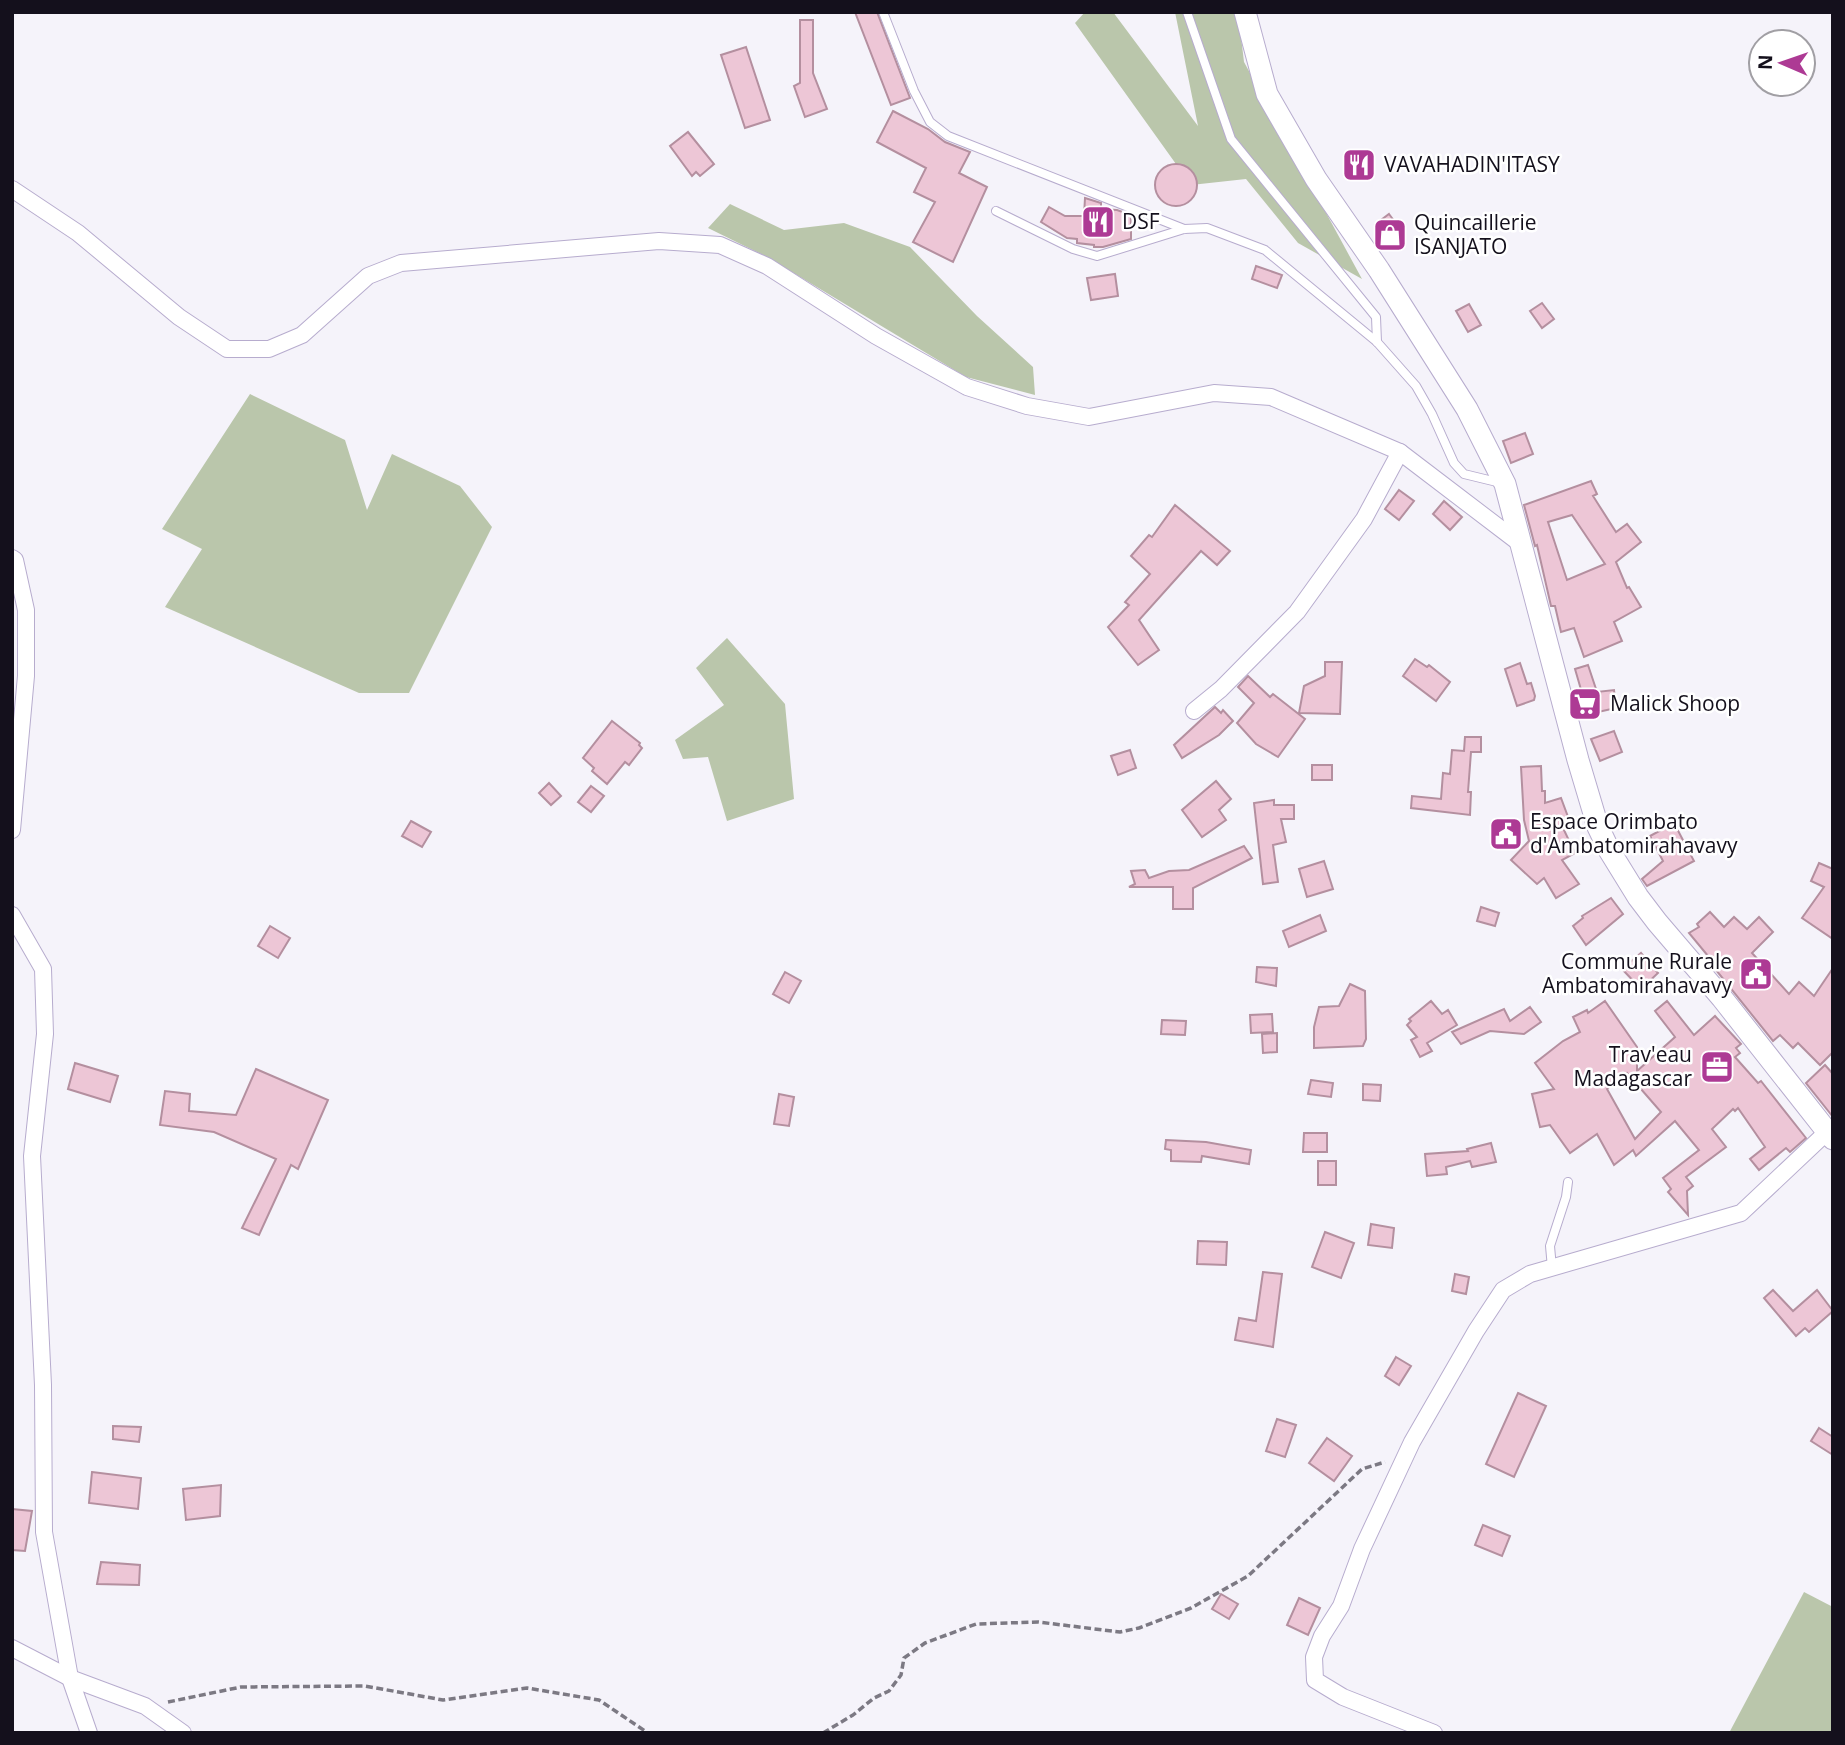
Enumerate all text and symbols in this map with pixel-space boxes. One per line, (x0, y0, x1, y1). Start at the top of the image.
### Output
north arrow (1747, 28, 1817, 98)
text: N (1752, 54, 1778, 71)
restaurant icon: VAVAHADIN'ITASY (1340, 146, 1378, 184)
place label: VAVAHADIN'ITASY (1384, 150, 1560, 178)
restaurant icon: DSF (1079, 203, 1117, 241)
place label: DSF (1122, 207, 1160, 235)
place label: Quincaillerie ISANJATO (1414, 208, 1537, 260)
shop icon: Quincaillerie ISANJATO (1371, 216, 1409, 254)
supermarket icon: Malick Shoop (1566, 685, 1604, 723)
place label: Malick Shoop (1610, 689, 1740, 717)
place label: Espace Orimbato d'Ambatomirahavavy (1530, 807, 1738, 859)
public building icon: Espace Orimbato d'Ambatomirahavavy (1487, 815, 1525, 853)
place label: Commune Rurale Ambatomirahavavy (1542, 947, 1732, 999)
public building icon: Commune Rurale Ambatomirahavavy (1737, 955, 1775, 993)
place label: Trav'eau Madagascar (1574, 1040, 1692, 1092)
office icon: Trav'eau Madagascar (1698, 1048, 1736, 1086)

